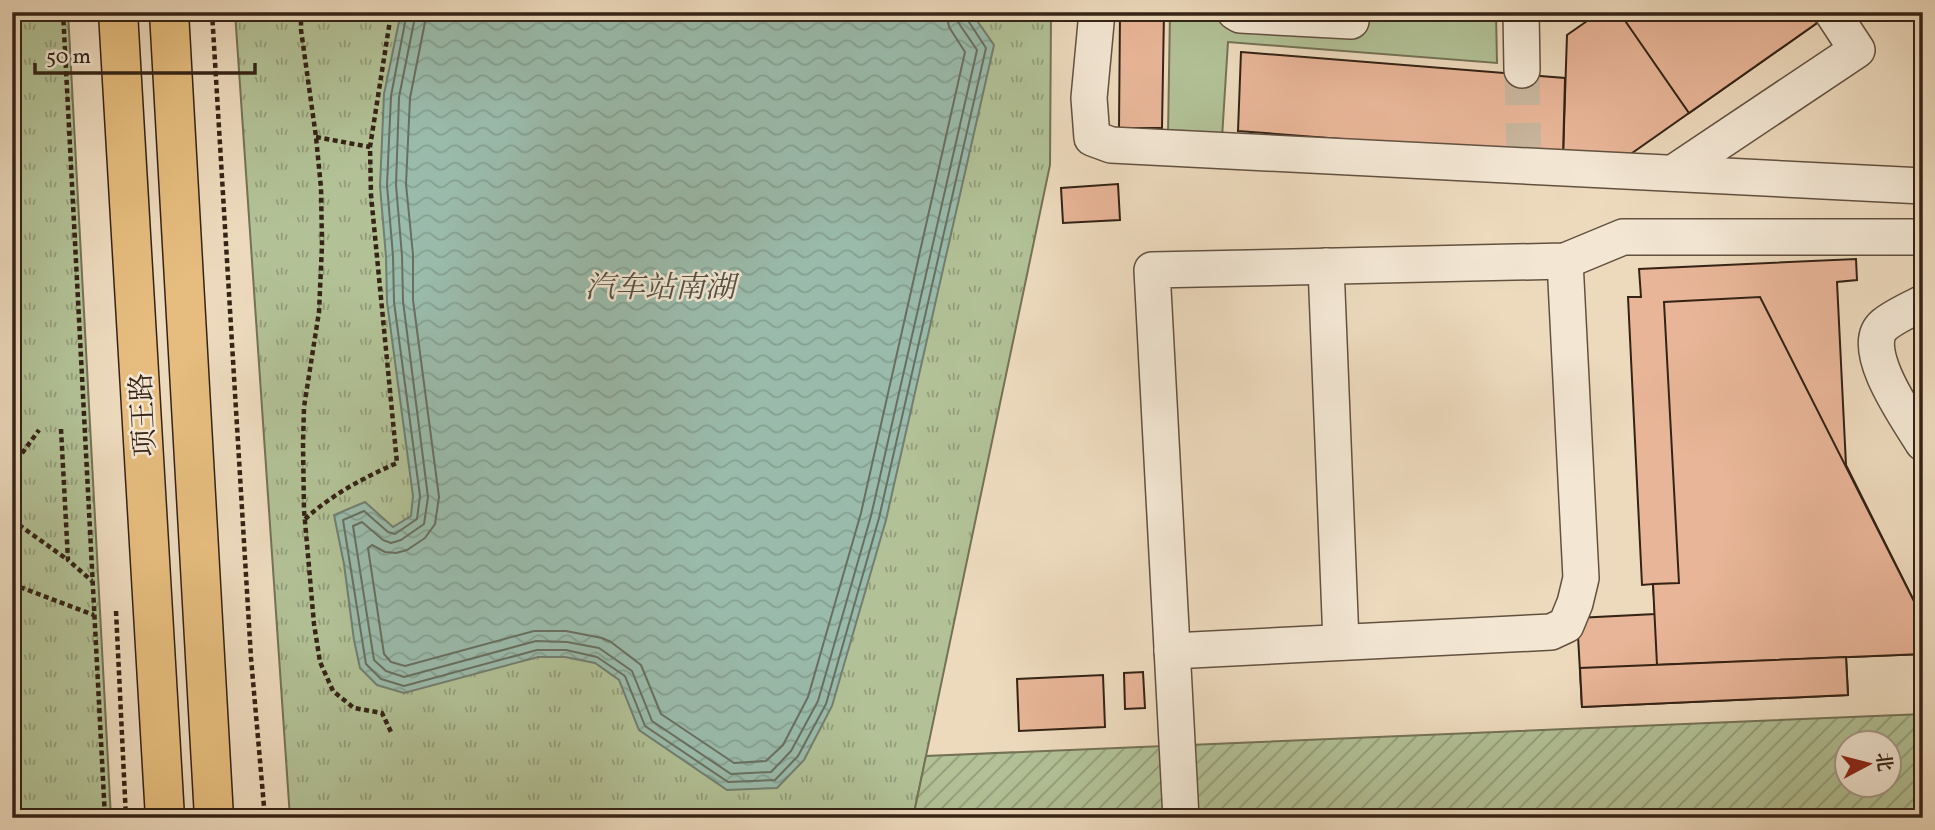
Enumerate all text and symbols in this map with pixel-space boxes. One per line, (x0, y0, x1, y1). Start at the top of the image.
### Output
scale bar (35, 32, 256, 76)
text: 50 m (46, 43, 91, 72)
water label: 汽车站南湖 (585, 268, 740, 310)
street label: 项王路 (123, 372, 166, 458)
north arrow (1834, 728, 1904, 798)
text: 北 (1869, 751, 1897, 773)

